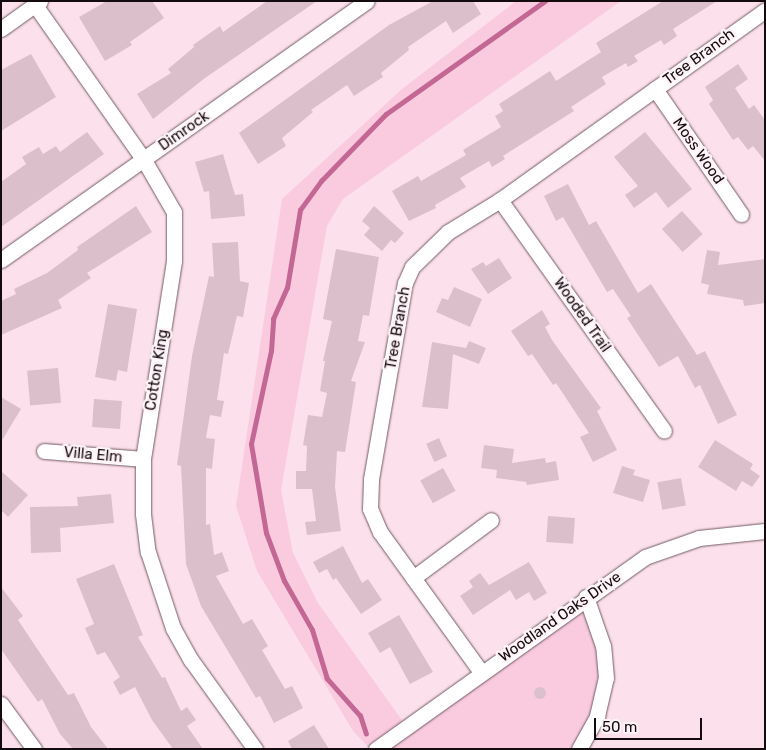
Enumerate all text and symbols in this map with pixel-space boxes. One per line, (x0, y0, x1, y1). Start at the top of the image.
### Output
street label: Tree Branch (660, 25, 738, 89)
street label: Dimrock (155, 107, 213, 155)
street label: Moss Wood (668, 114, 728, 188)
street label: Wooded Trail (550, 274, 614, 356)
street label: Tree Branch (382, 285, 414, 371)
street label: Cotton King (142, 328, 172, 412)
street label: Villa Elm (63, 443, 123, 467)
street label: Woodland Oaks Drive (495, 568, 625, 666)
scale bar (596, 708, 704, 740)
text: 50 m (602, 718, 637, 736)

